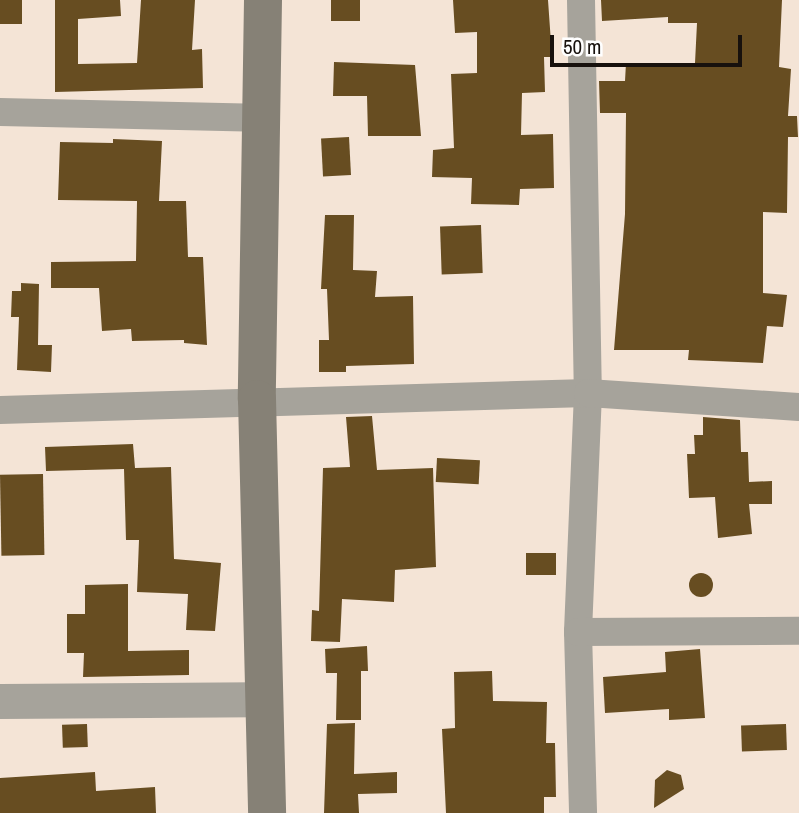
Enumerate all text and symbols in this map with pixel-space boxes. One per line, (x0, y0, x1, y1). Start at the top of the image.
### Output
scale bar (554, 21, 746, 65)
text: 50 m (563, 32, 601, 61)

